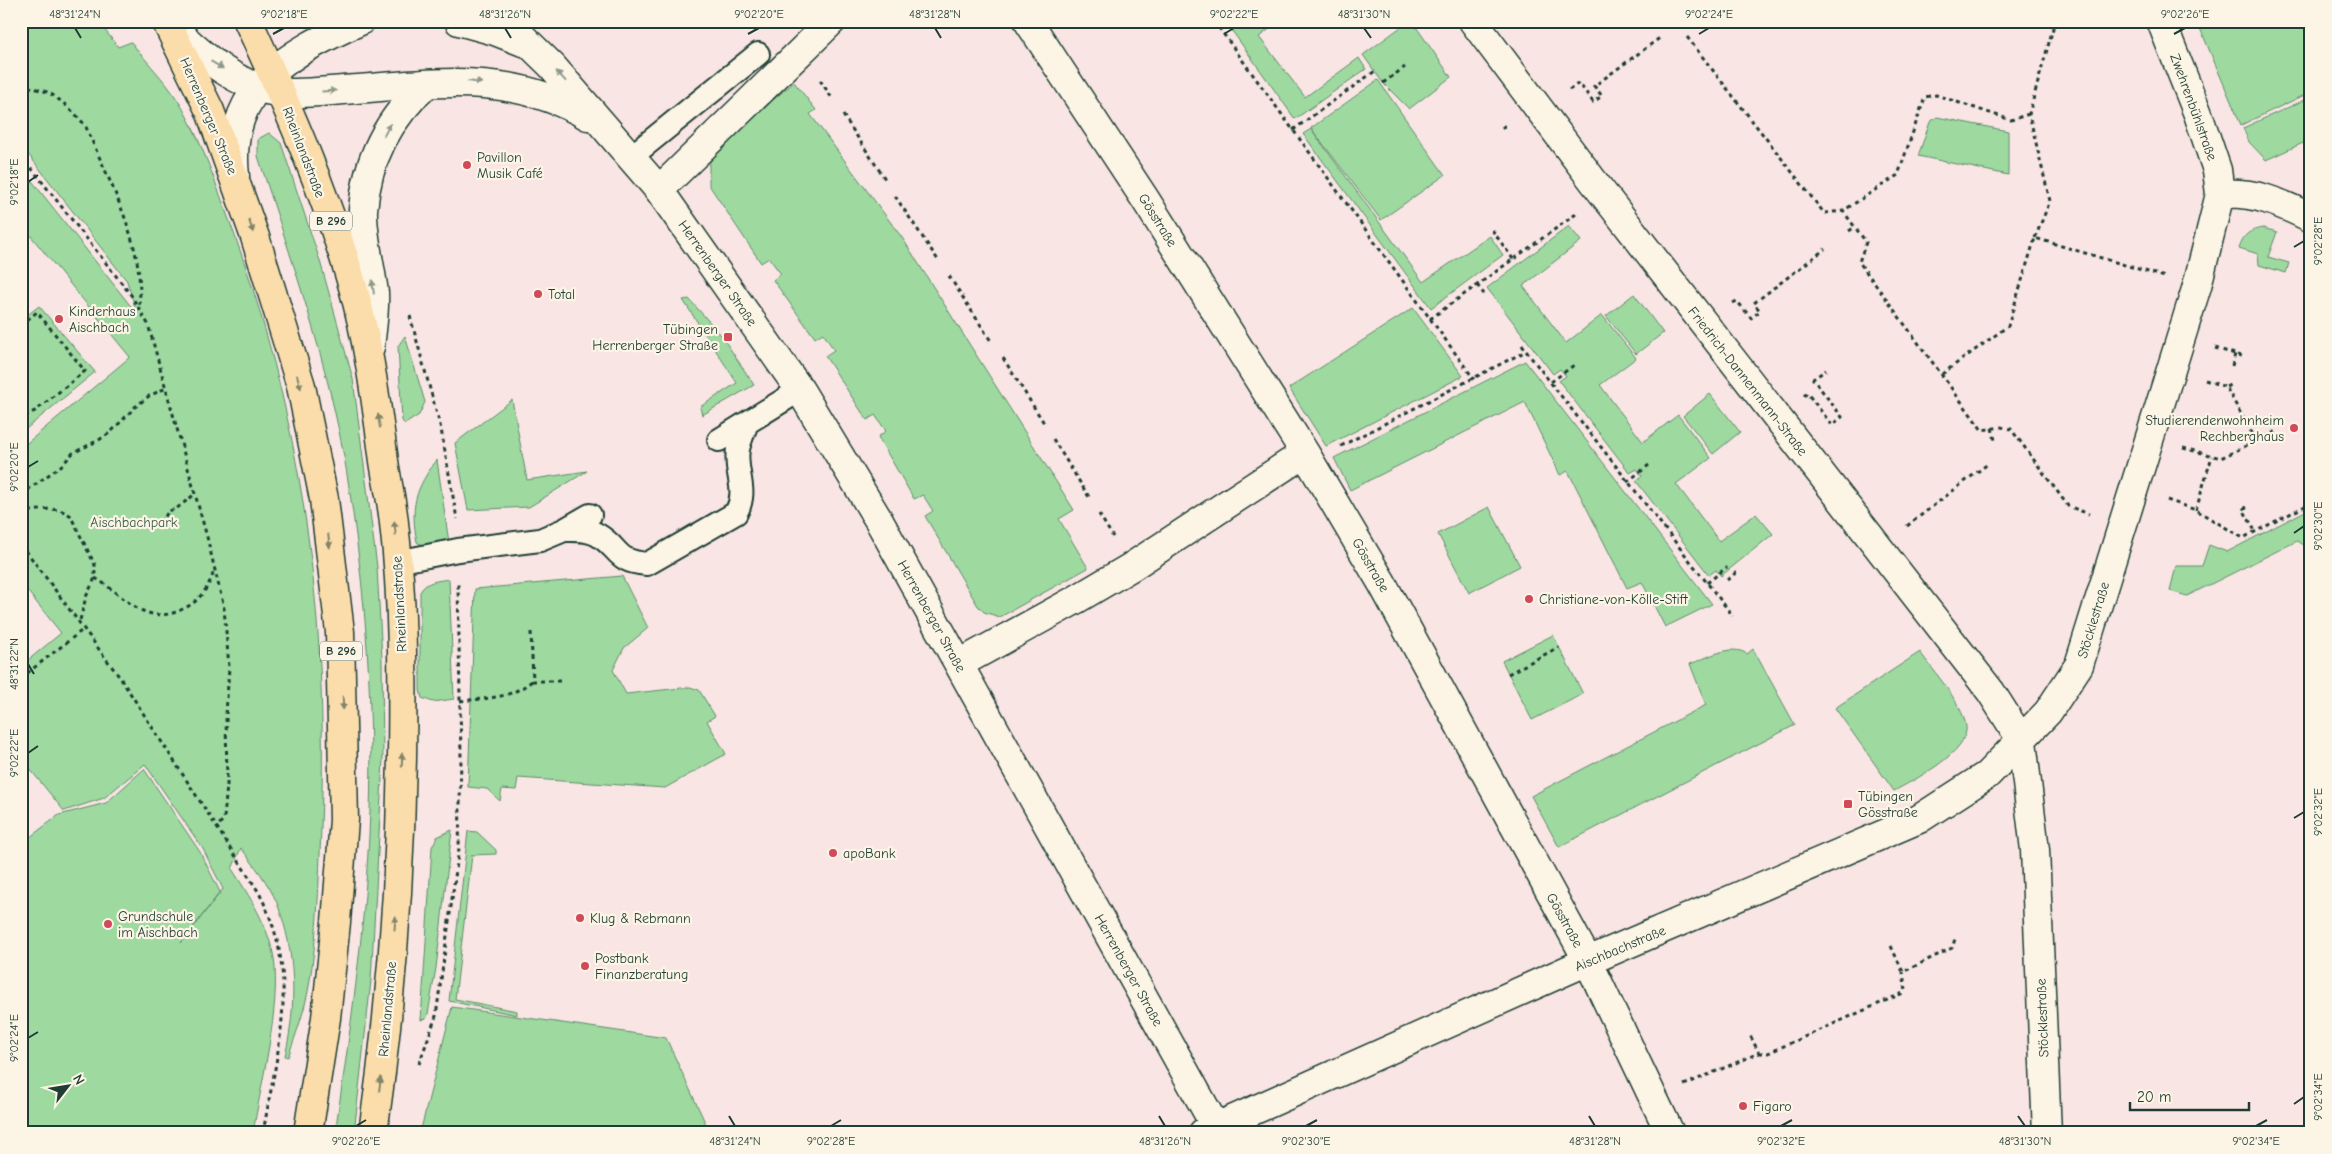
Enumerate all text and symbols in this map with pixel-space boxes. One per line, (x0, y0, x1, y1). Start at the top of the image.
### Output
text: 48°31'24"N (49, 7, 101, 21)
text: 9°02'18"E (261, 7, 307, 21)
text: 48°31'26"N (479, 7, 531, 21)
text: 9°02'20"E (734, 7, 784, 21)
text: 48°31'28"N (909, 7, 961, 21)
text: 9°02'22"E (1210, 7, 1258, 21)
text: 48°31'30"N (1338, 7, 1390, 21)
text: 9°02'24"E (1685, 7, 1733, 21)
text: 9°02'26"E (2161, 7, 2209, 21)
street label: Zwehrenbühlstraße (2166, 51, 2221, 163)
street label: Herrenberger Straße (176, 55, 241, 177)
one-way arrow (211, 60, 224, 69)
one-way arrow (555, 69, 566, 82)
one-way arrow (468, 79, 484, 87)
one-way arrow (321, 87, 337, 95)
street label: Rheinlandstraße (278, 104, 329, 200)
one-way arrow (383, 123, 392, 136)
place label: Pavillon Musik Café (477, 149, 543, 182)
text: 9°02'18"E (7, 159, 21, 205)
marker: Pavillon Musik Café (461, 159, 473, 171)
street label: Gösstraße (1134, 190, 1181, 250)
road number: B 296 (310, 212, 352, 230)
street label: Herrenberger Straße (675, 217, 761, 330)
text: 9°02'28"E (2311, 217, 2325, 265)
one-way arrow (248, 219, 255, 234)
one-way arrow (369, 279, 377, 295)
place label: Total (548, 286, 575, 303)
marker: Total (532, 288, 544, 300)
place label: Kinderhaus Aischbach (69, 303, 136, 336)
street label: Friedrich-Dannenmann-Straße (1684, 303, 1811, 459)
marker: Kinderhaus Aischbach (53, 313, 65, 325)
place label: Tübingen Herrenberger Straße (592, 321, 718, 354)
marker: Tübingen Herrenberger Straße (722, 331, 734, 343)
one-way arrow (296, 374, 304, 389)
place label: Studierendenwohnheim Rechberghaus (2145, 412, 2284, 445)
one-way arrow (374, 413, 382, 429)
marker: Studierendenwohnheim Rechberghaus (2288, 422, 2300, 434)
text: 9°02'20"E (7, 442, 21, 492)
text: 9°02'30"E (2311, 501, 2325, 551)
park label: Aischbachpark (90, 514, 178, 531)
one-way arrow (390, 520, 398, 536)
one-way arrow (325, 534, 333, 550)
street label: Gösstraße (1348, 535, 1393, 595)
street label: Rheinlandstraße (388, 556, 410, 652)
street label: Herrenberger Straße (894, 557, 969, 675)
street label: Stöcklestraße (2074, 580, 2113, 660)
place label: Christiane-von-Kölle-Stift (1539, 591, 1689, 608)
marker: Christiane-von-Kölle-Stift (1523, 593, 1535, 605)
text: 48°31'22"N (7, 638, 21, 690)
road number: B 296 (320, 641, 362, 660)
one-way arrow (339, 695, 347, 711)
text: 9°02'22"E (7, 729, 21, 777)
one-way arrow (398, 752, 406, 768)
place label: Tübingen Gösstraße (1858, 788, 1918, 821)
text: 9°02'32"E (2311, 788, 2325, 836)
marker: Tübingen Gösstraße (1842, 798, 1854, 810)
place label: apoBank (843, 845, 896, 862)
marker: apoBank (827, 847, 839, 859)
street label: Gösstraße (1543, 890, 1587, 951)
place label: Grundschule im Aischbach (118, 908, 198, 941)
place label: Klug & Rebmann (590, 910, 691, 927)
street label: Herrenberger Straße (1091, 911, 1166, 1029)
marker: Klug & Rebmann (574, 912, 586, 924)
one-way arrow (391, 914, 399, 930)
marker: Grundschule im Aischbach (102, 918, 114, 930)
street label: Aischbachstraße (1572, 922, 1668, 975)
place label: Postbank Finanzberatung (595, 950, 688, 983)
marker: Postbank Finanzberatung (579, 960, 591, 972)
street label: Rheinlandstraße (375, 961, 400, 1058)
street label: Stöcklestraße (2033, 978, 2052, 1058)
text: 9°02'24"E (7, 1014, 21, 1062)
north arrow (42, 1062, 92, 1112)
text: N (69, 1071, 88, 1088)
text: 9°02'34"E (2311, 1073, 2325, 1121)
one-way arrow (376, 1076, 384, 1092)
scale bar (2130, 1079, 2248, 1111)
text: 20 m (2137, 1088, 2171, 1106)
place label: Figaro (1753, 1098, 1792, 1115)
marker: Figaro (1737, 1100, 1749, 1112)
text: 9°02'26"E (332, 1134, 380, 1148)
text: 48°31'24"N (709, 1134, 761, 1148)
text: 9°02'28"E (807, 1134, 855, 1148)
text: 48°31'26"N (1139, 1134, 1191, 1148)
text: 9°02'30"E (1281, 1134, 1331, 1148)
text: 48°31'28"N (1569, 1134, 1621, 1148)
text: 9°02'32"E (1757, 1134, 1805, 1148)
text: 48°31'30"N (1999, 1134, 2051, 1148)
text: 9°02'34"E (2232, 1134, 2280, 1148)

